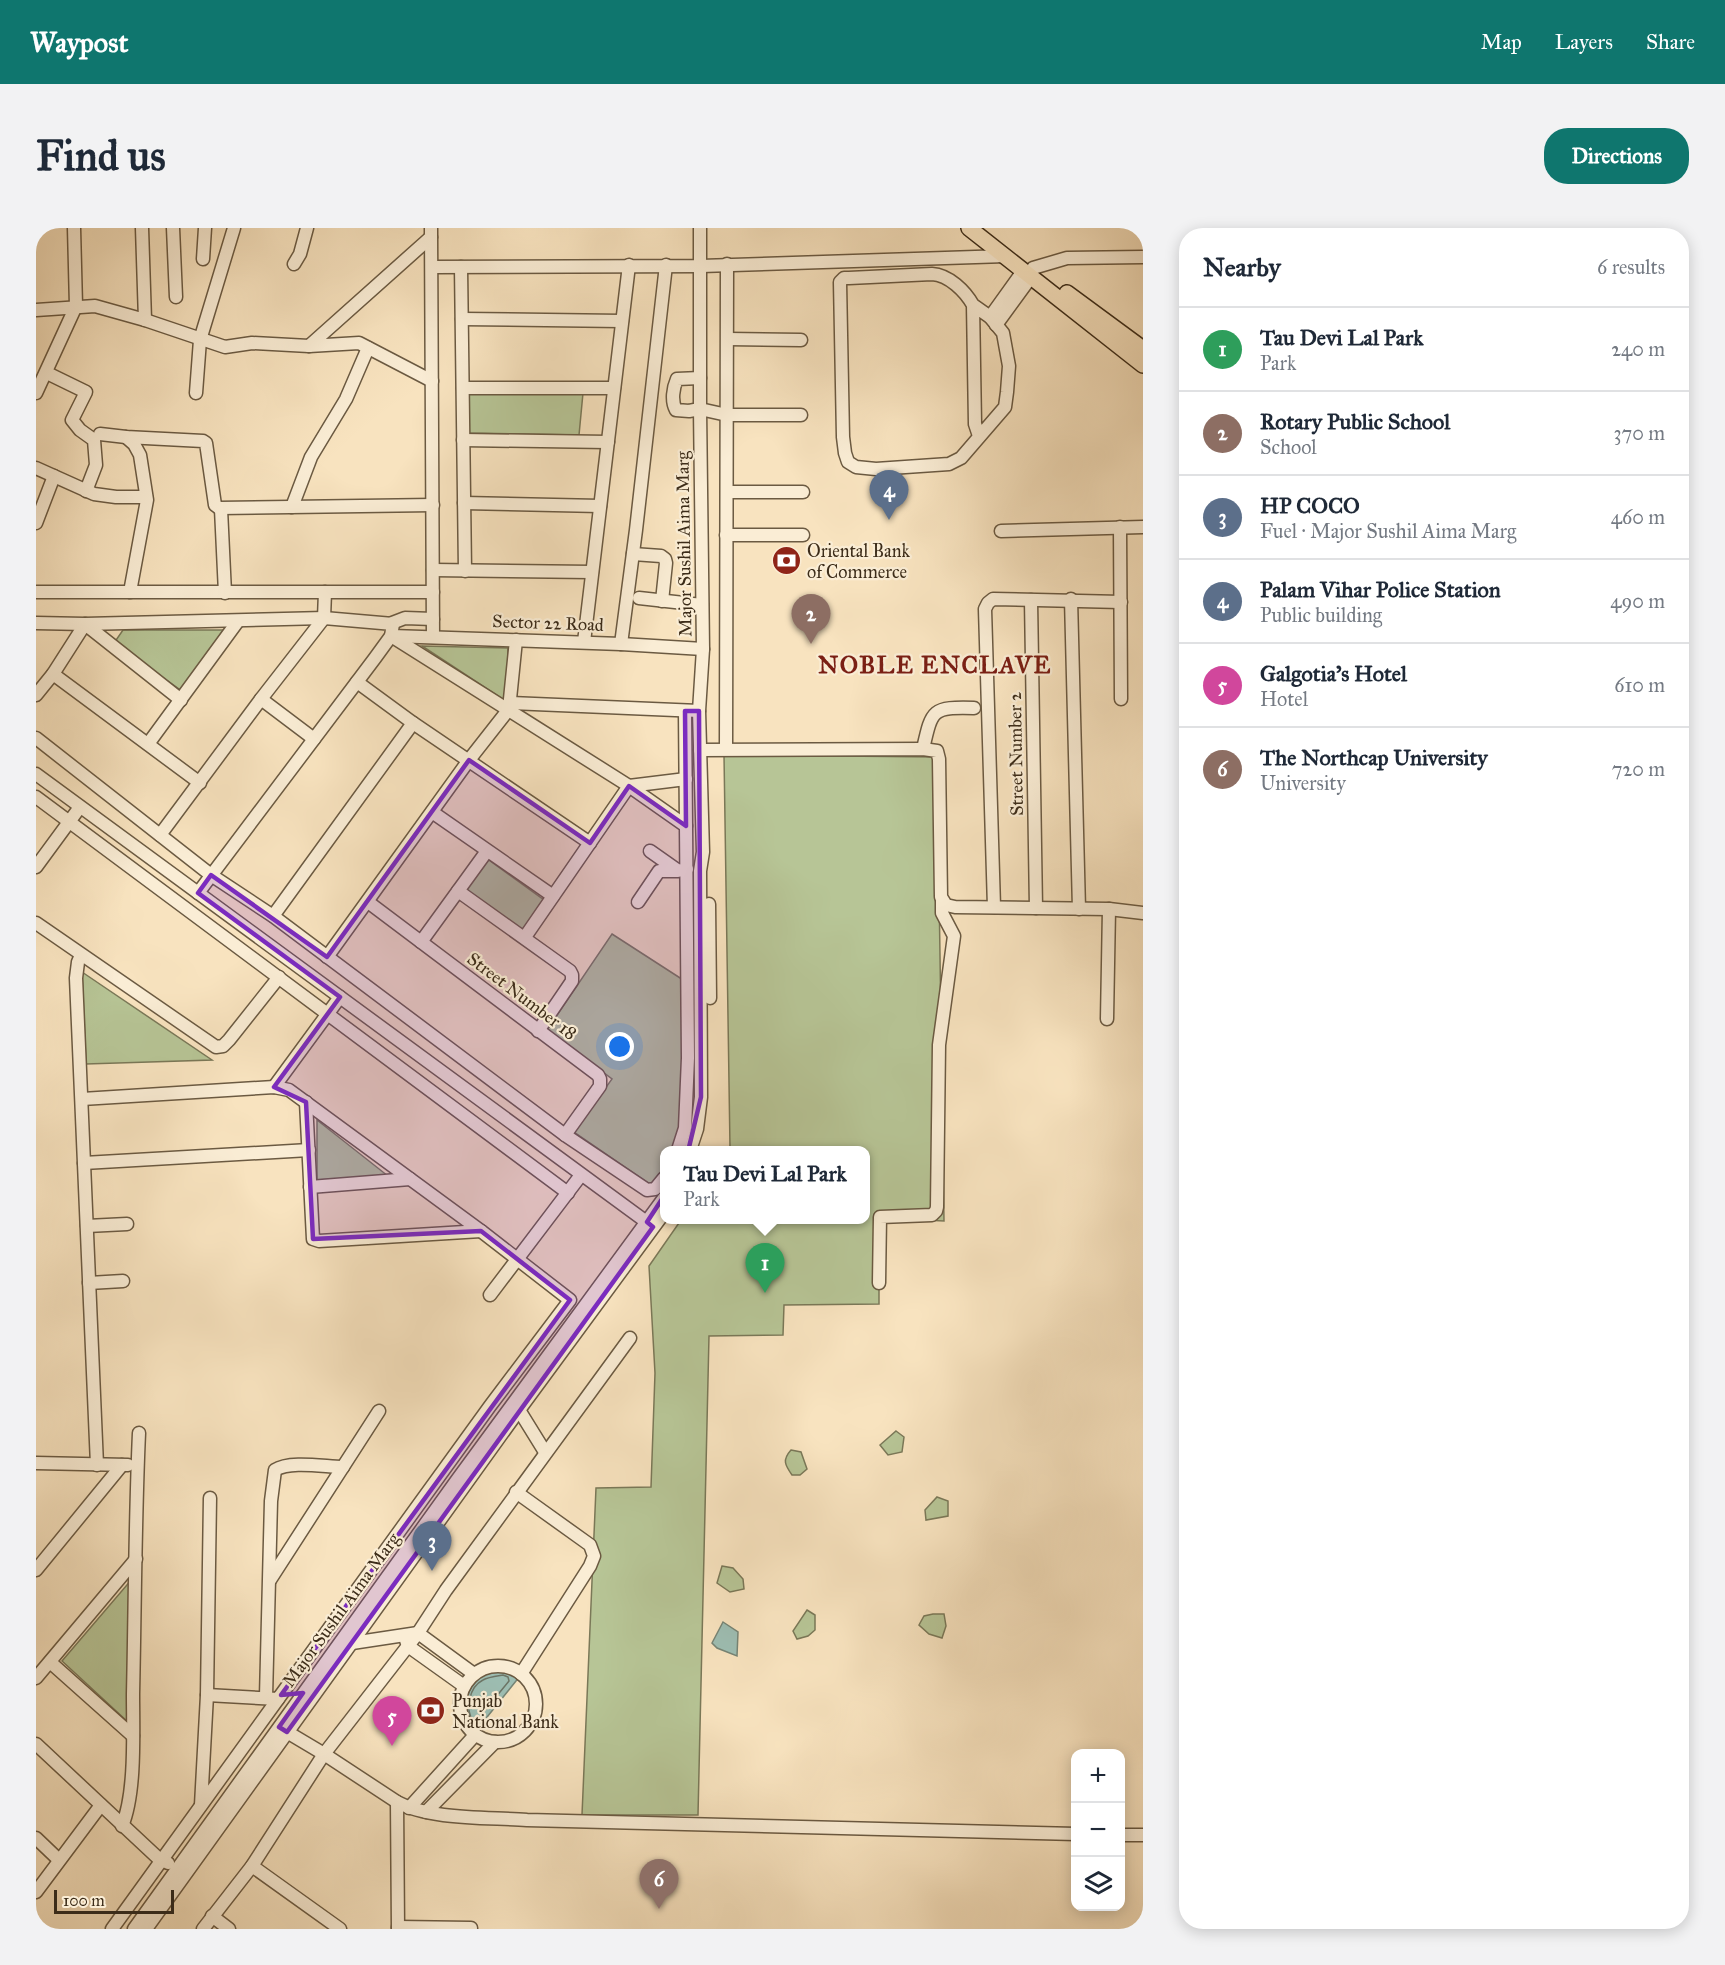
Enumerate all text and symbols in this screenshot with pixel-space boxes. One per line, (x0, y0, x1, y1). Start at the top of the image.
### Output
text: Waypost (30, 25, 128, 60)
text: Map (1481, 29, 1522, 55)
text: Layers (1555, 29, 1613, 55)
text: Share (1646, 29, 1695, 55)
button: Directions (1544, 128, 1689, 184)
text: Find us (36, 130, 166, 182)
text: Nearby (1203, 251, 1281, 283)
text: 6 results (1597, 255, 1665, 279)
text: Tau Devi Lal Park (1260, 324, 1423, 351)
text: 1 (1219, 337, 1226, 361)
text: 240 m (1611, 337, 1665, 361)
text: Park (1260, 351, 1296, 375)
text: Rotary Public School (1260, 408, 1450, 435)
text: 2 (1218, 421, 1227, 445)
text: 370 m (1614, 421, 1665, 445)
text: School (1260, 435, 1317, 459)
street label: Major Sushil Aima Marg (671, 450, 698, 637)
pin: 4 (870, 470, 908, 520)
text: HP COCO (1260, 492, 1360, 519)
text: 3 (1219, 505, 1227, 529)
text: 460 m (1611, 505, 1665, 529)
text: Fuel · Major Sushil Aima Marg (1260, 519, 1516, 543)
place label: Oriental Bank of Commerce (807, 540, 910, 583)
bank icon: Oriental Bank of Commerce (770, 545, 802, 577)
text: Palam Vihar Police Station (1260, 576, 1501, 603)
text: 4 (1217, 589, 1228, 613)
text: 490 m (1610, 589, 1665, 613)
pin: 2 (792, 594, 830, 644)
text: Public building (1260, 603, 1382, 627)
street label: Sector 22 Road (492, 610, 604, 636)
district label: NOBLE ENCLAVE (818, 650, 1052, 680)
text: Galgotia's Hotel (1260, 660, 1407, 687)
text: 5 (1218, 673, 1227, 697)
text: 610 m (1614, 673, 1665, 697)
text: Hotel (1260, 687, 1308, 711)
street label: Street Number 2 (1004, 692, 1028, 816)
text: The Northcap University (1260, 744, 1488, 771)
text: 6 (1217, 757, 1228, 781)
text: 720 m (1612, 757, 1665, 781)
text: University (1260, 771, 1346, 795)
street label: Street Number 18 (463, 948, 581, 1044)
your location (605, 1032, 634, 1061)
popup (660, 1146, 870, 1224)
text: Tau Devi Lal Park (683, 1160, 847, 1187)
text: Park (683, 1187, 719, 1211)
pin: 1 (746, 1244, 784, 1293)
pin: 3 (412, 1522, 452, 1571)
street label: Major Sushil Aima Marg (278, 1528, 406, 1692)
place label: Punjab National Bank (452, 1690, 559, 1733)
bank icon: Punjab National Bank (415, 1695, 447, 1727)
pin: 5 (372, 1696, 412, 1746)
map controls (1071, 1749, 1125, 1911)
button: + (1071, 1749, 1125, 1803)
button: − (1071, 1803, 1125, 1857)
button: layers (1071, 1857, 1125, 1911)
pin: 6 (640, 1860, 678, 1909)
scale bar (54, 1887, 174, 1914)
text: 100 m (63, 1891, 105, 1910)

